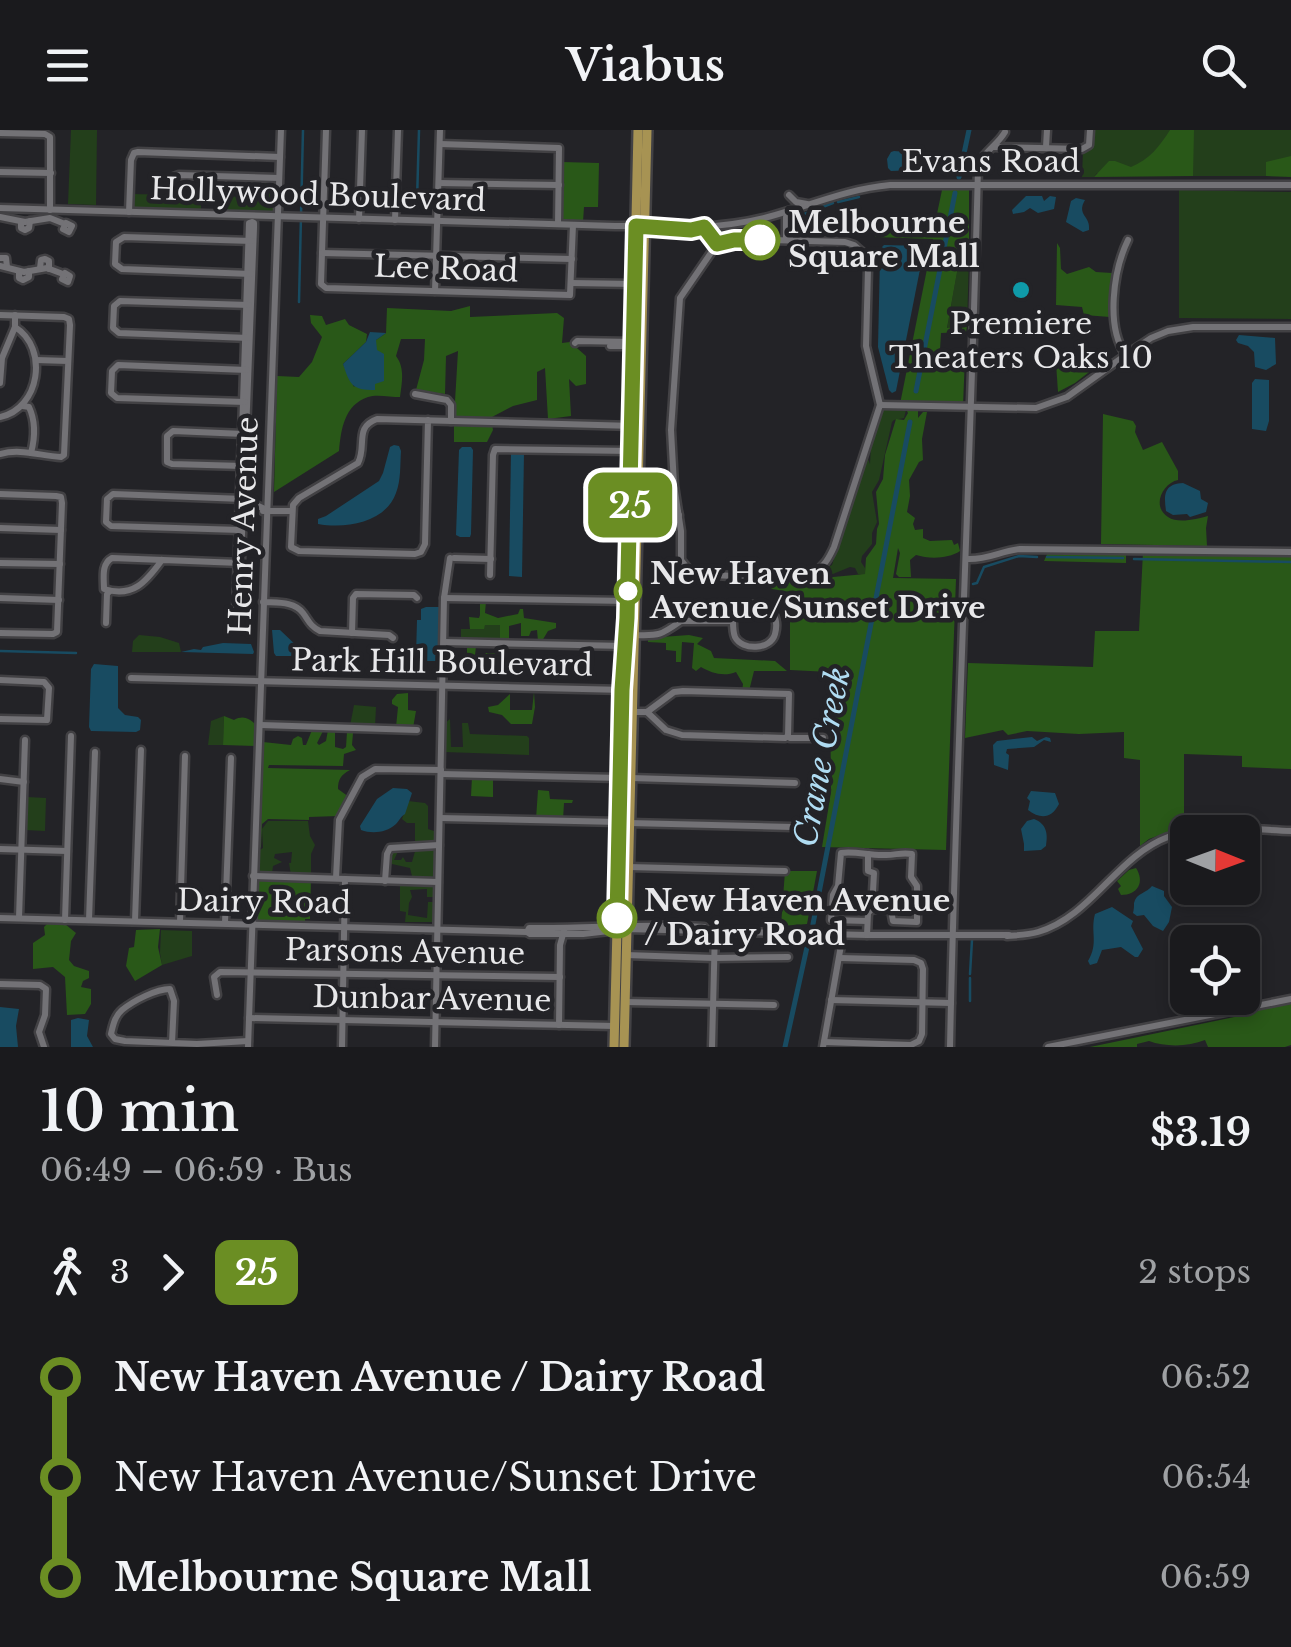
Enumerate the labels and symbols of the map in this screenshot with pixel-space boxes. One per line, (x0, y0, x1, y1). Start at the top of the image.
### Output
street label: Evans Road (902, 143, 1080, 180)
street label: Hollywood Boulevard (149, 170, 487, 219)
place label: Melbourne Square Mall (788, 204, 980, 275)
marker: Melbourne Square Mall (741, 221, 779, 259)
street label: Lee Road (373, 247, 519, 290)
marker: Premiere Theaters Oaks 10 (1010, 279, 1032, 301)
place label: Premiere Theaters Oaks 10 (889, 305, 1153, 376)
street label: Henry Avenue (221, 416, 266, 636)
line badge: 25 (585, 472, 675, 538)
place label: New Haven Avenue/Sunset Drive (649, 555, 986, 626)
marker: New Haven Avenue/Sunset Drive (615, 578, 641, 604)
street label: Park Hill Boulevard (291, 641, 593, 684)
water label: Crane Creek (785, 664, 859, 850)
north arrow (1170, 815, 1260, 905)
street label: Dairy Road (177, 881, 351, 922)
place label: New Haven Avenue / Dairy Road (644, 882, 950, 953)
marker: New Haven Avenue / Dairy Road (598, 899, 636, 937)
street label: Parsons Avenue (285, 931, 526, 972)
street label: Dunbar Avenue (312, 978, 552, 1019)

